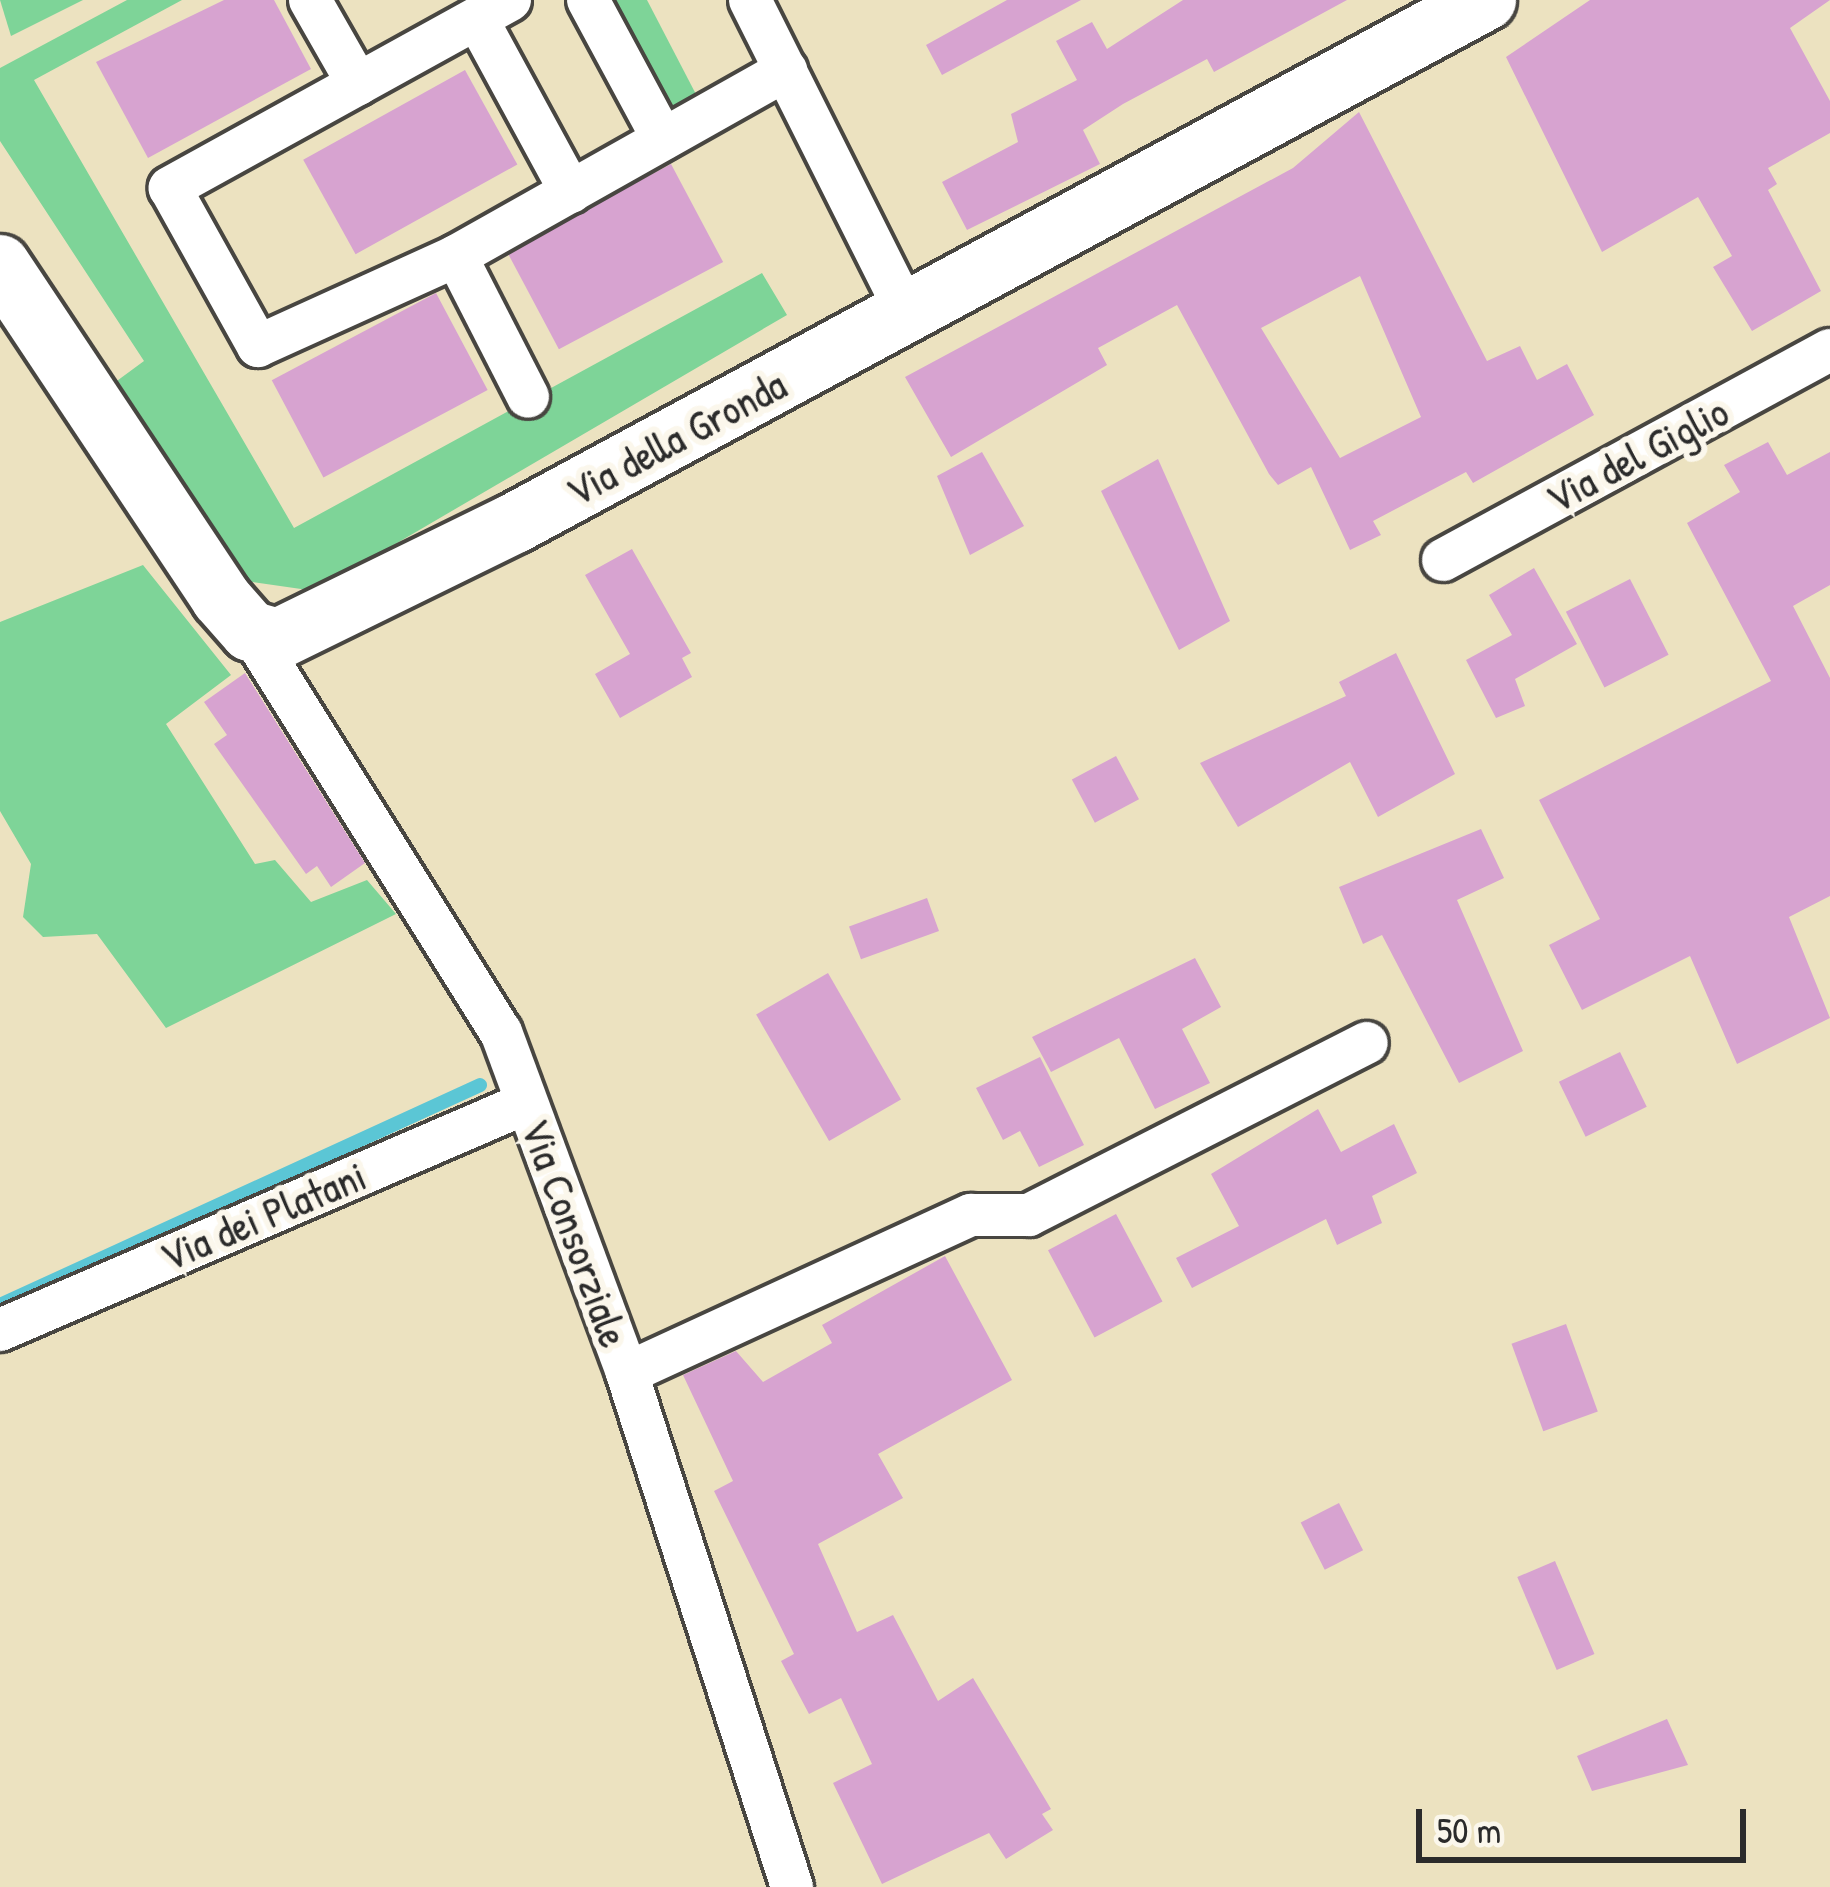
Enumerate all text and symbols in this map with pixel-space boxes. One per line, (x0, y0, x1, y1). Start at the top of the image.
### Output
street label: Via della Gronda (558, 359, 794, 517)
street label: Via del Giglio (1537, 386, 1737, 524)
street label: Via Consorziale (510, 1112, 640, 1354)
street label: Via dei Platani (153, 1150, 373, 1282)
scale bar (1422, 1785, 1752, 1859)
text: 50 m (1437, 1805, 1501, 1854)

